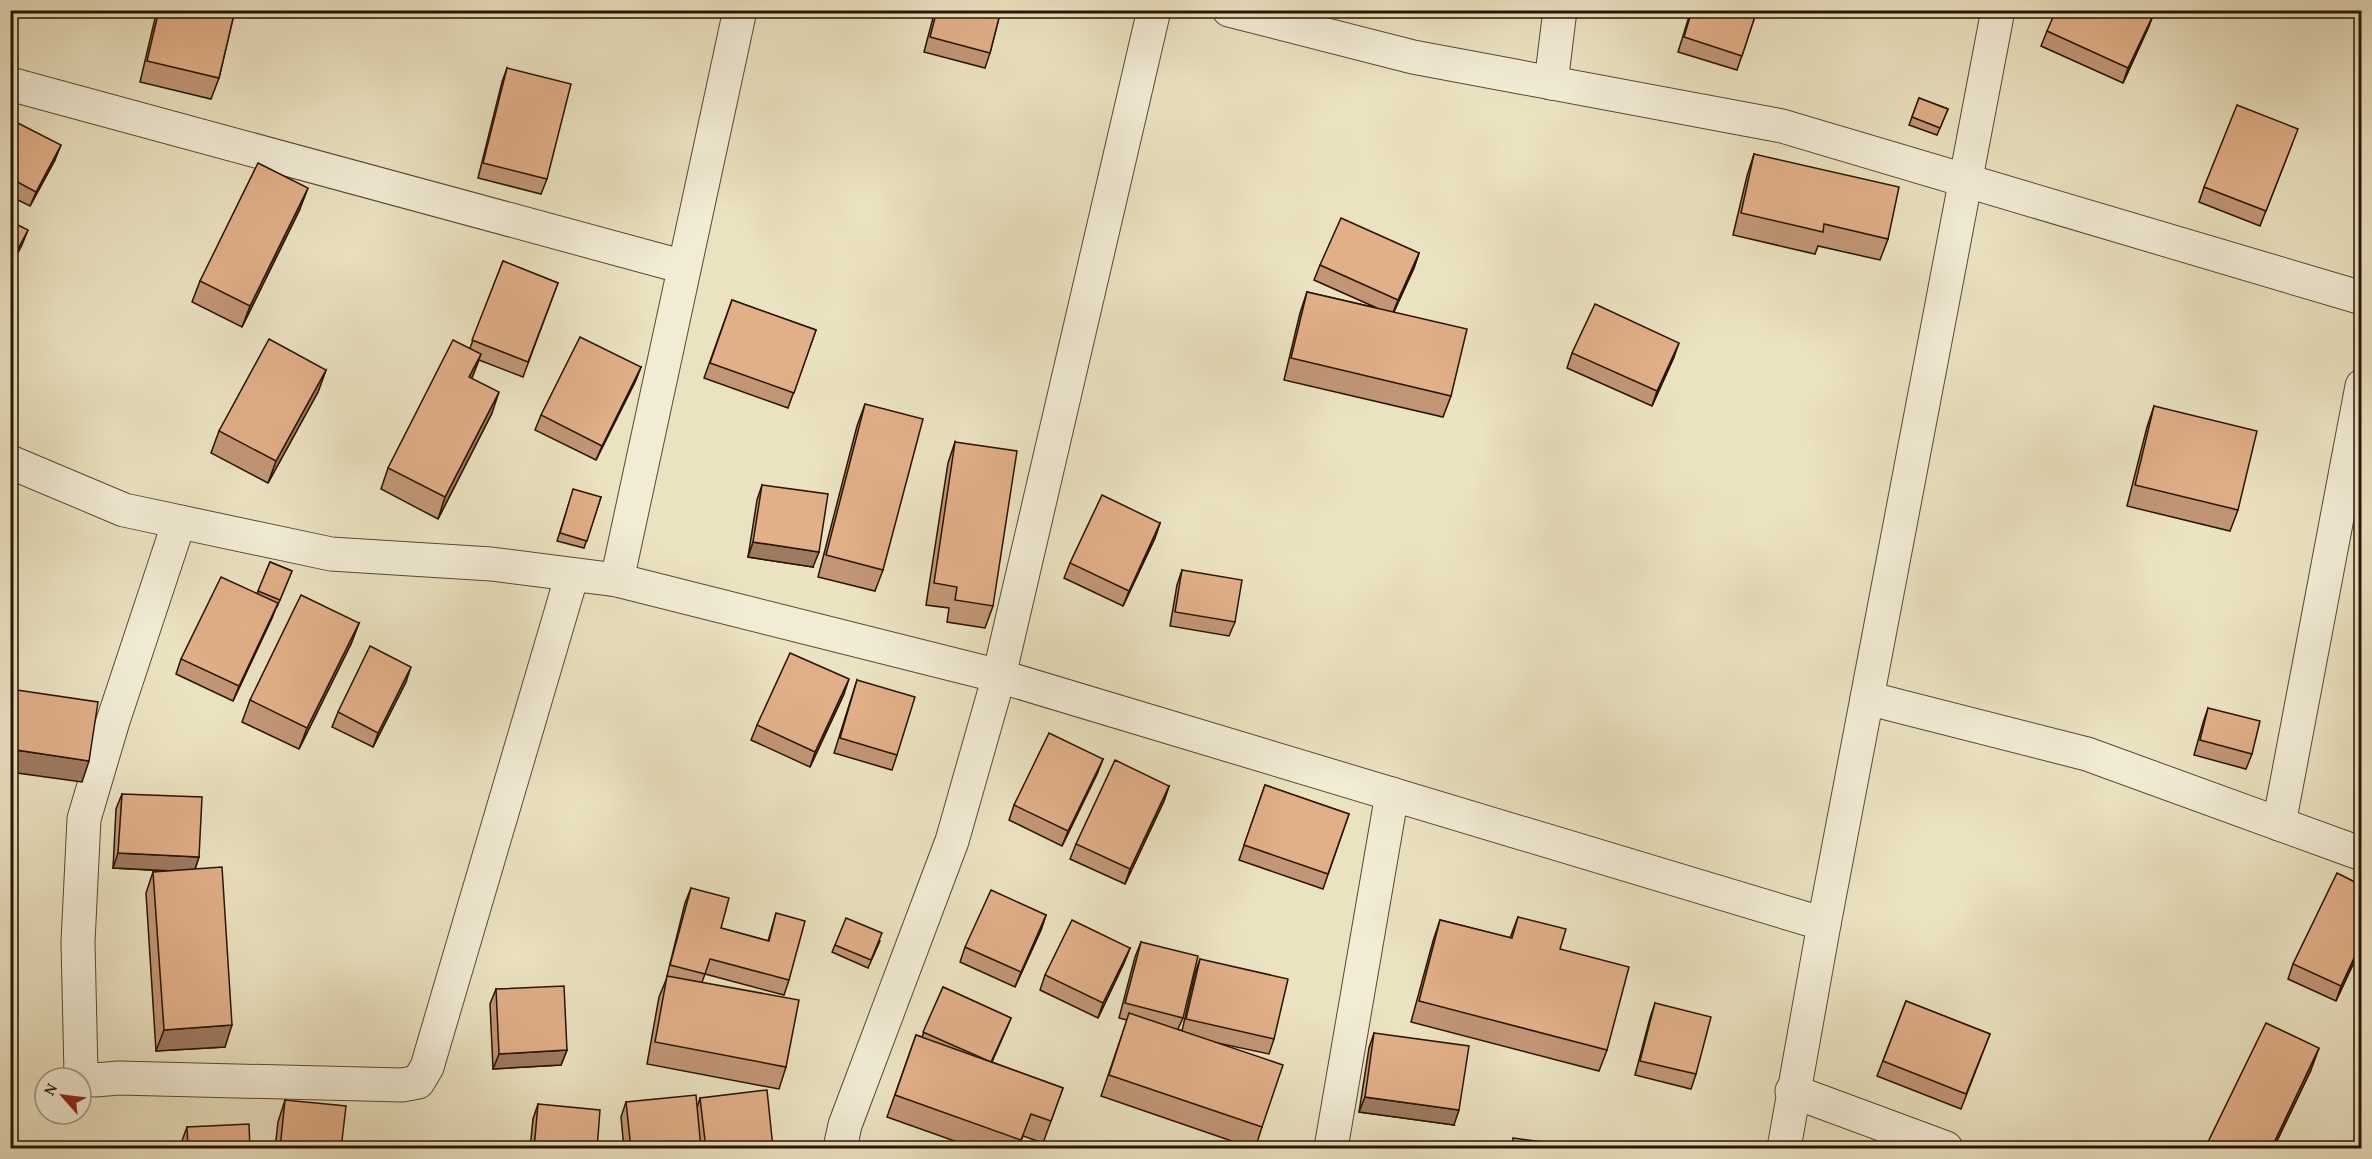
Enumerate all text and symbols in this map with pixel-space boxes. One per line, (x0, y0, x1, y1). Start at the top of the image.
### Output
north arrow (33, 1066, 93, 1126)
text: N (37, 1078, 63, 1099)

